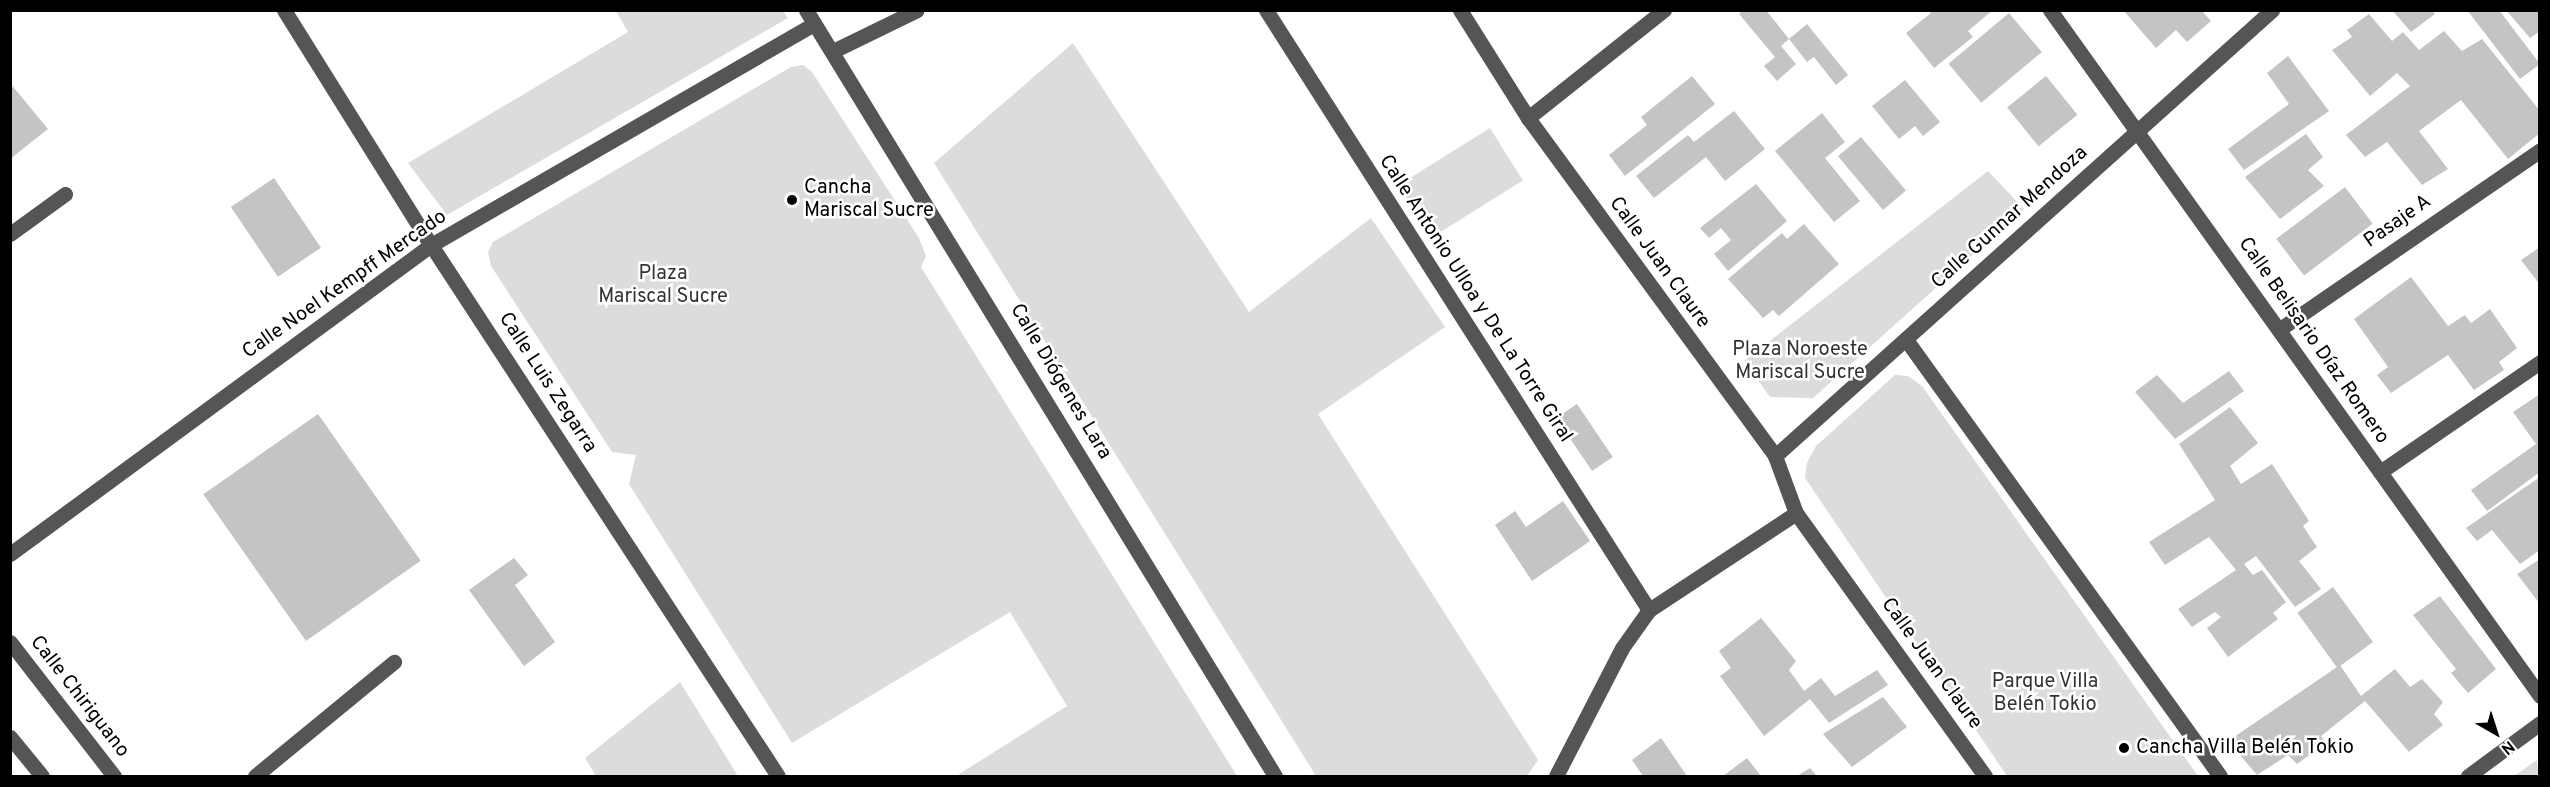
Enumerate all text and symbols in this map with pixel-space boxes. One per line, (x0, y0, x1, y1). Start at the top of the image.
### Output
street label: Calle Gunnar Mendoza (1927, 141, 2093, 295)
street label: Calle Antonio Ulloa y De La Torre Giral (1373, 150, 1577, 448)
place label: Cancha Mariscal Sucre (804, 176, 934, 223)
street label: Pasaje A (2360, 190, 2436, 254)
marker: Cancha Mariscal Sucre (785, 193, 799, 207)
street label: Calle Juan Claure (1603, 193, 1715, 333)
street label: Calle Noel Kempff Mercado (238, 205, 452, 365)
street label: Calle Belisario Díaz Romero (2232, 233, 2394, 449)
park label: Plaza Mariscal Sucre (598, 263, 728, 310)
street label: Calle Diógenes Lara (1004, 300, 1116, 464)
street label: Calle Luis Zegarra (493, 308, 601, 458)
park label: Plaza Noroeste Mariscal Sucre (1732, 339, 1868, 386)
street label: Calle Juan Claure (1875, 594, 1987, 734)
street label: Calle Chiriguano (24, 631, 134, 763)
park label: Parque Villa Belén Tokio (1991, 671, 2099, 718)
north arrow (2466, 703, 2526, 763)
place label: Cancha Villa Belén Tokio (2136, 736, 2356, 760)
text: N (2497, 736, 2518, 758)
marker: Cancha Villa Belén Tokio (2117, 741, 2131, 755)

